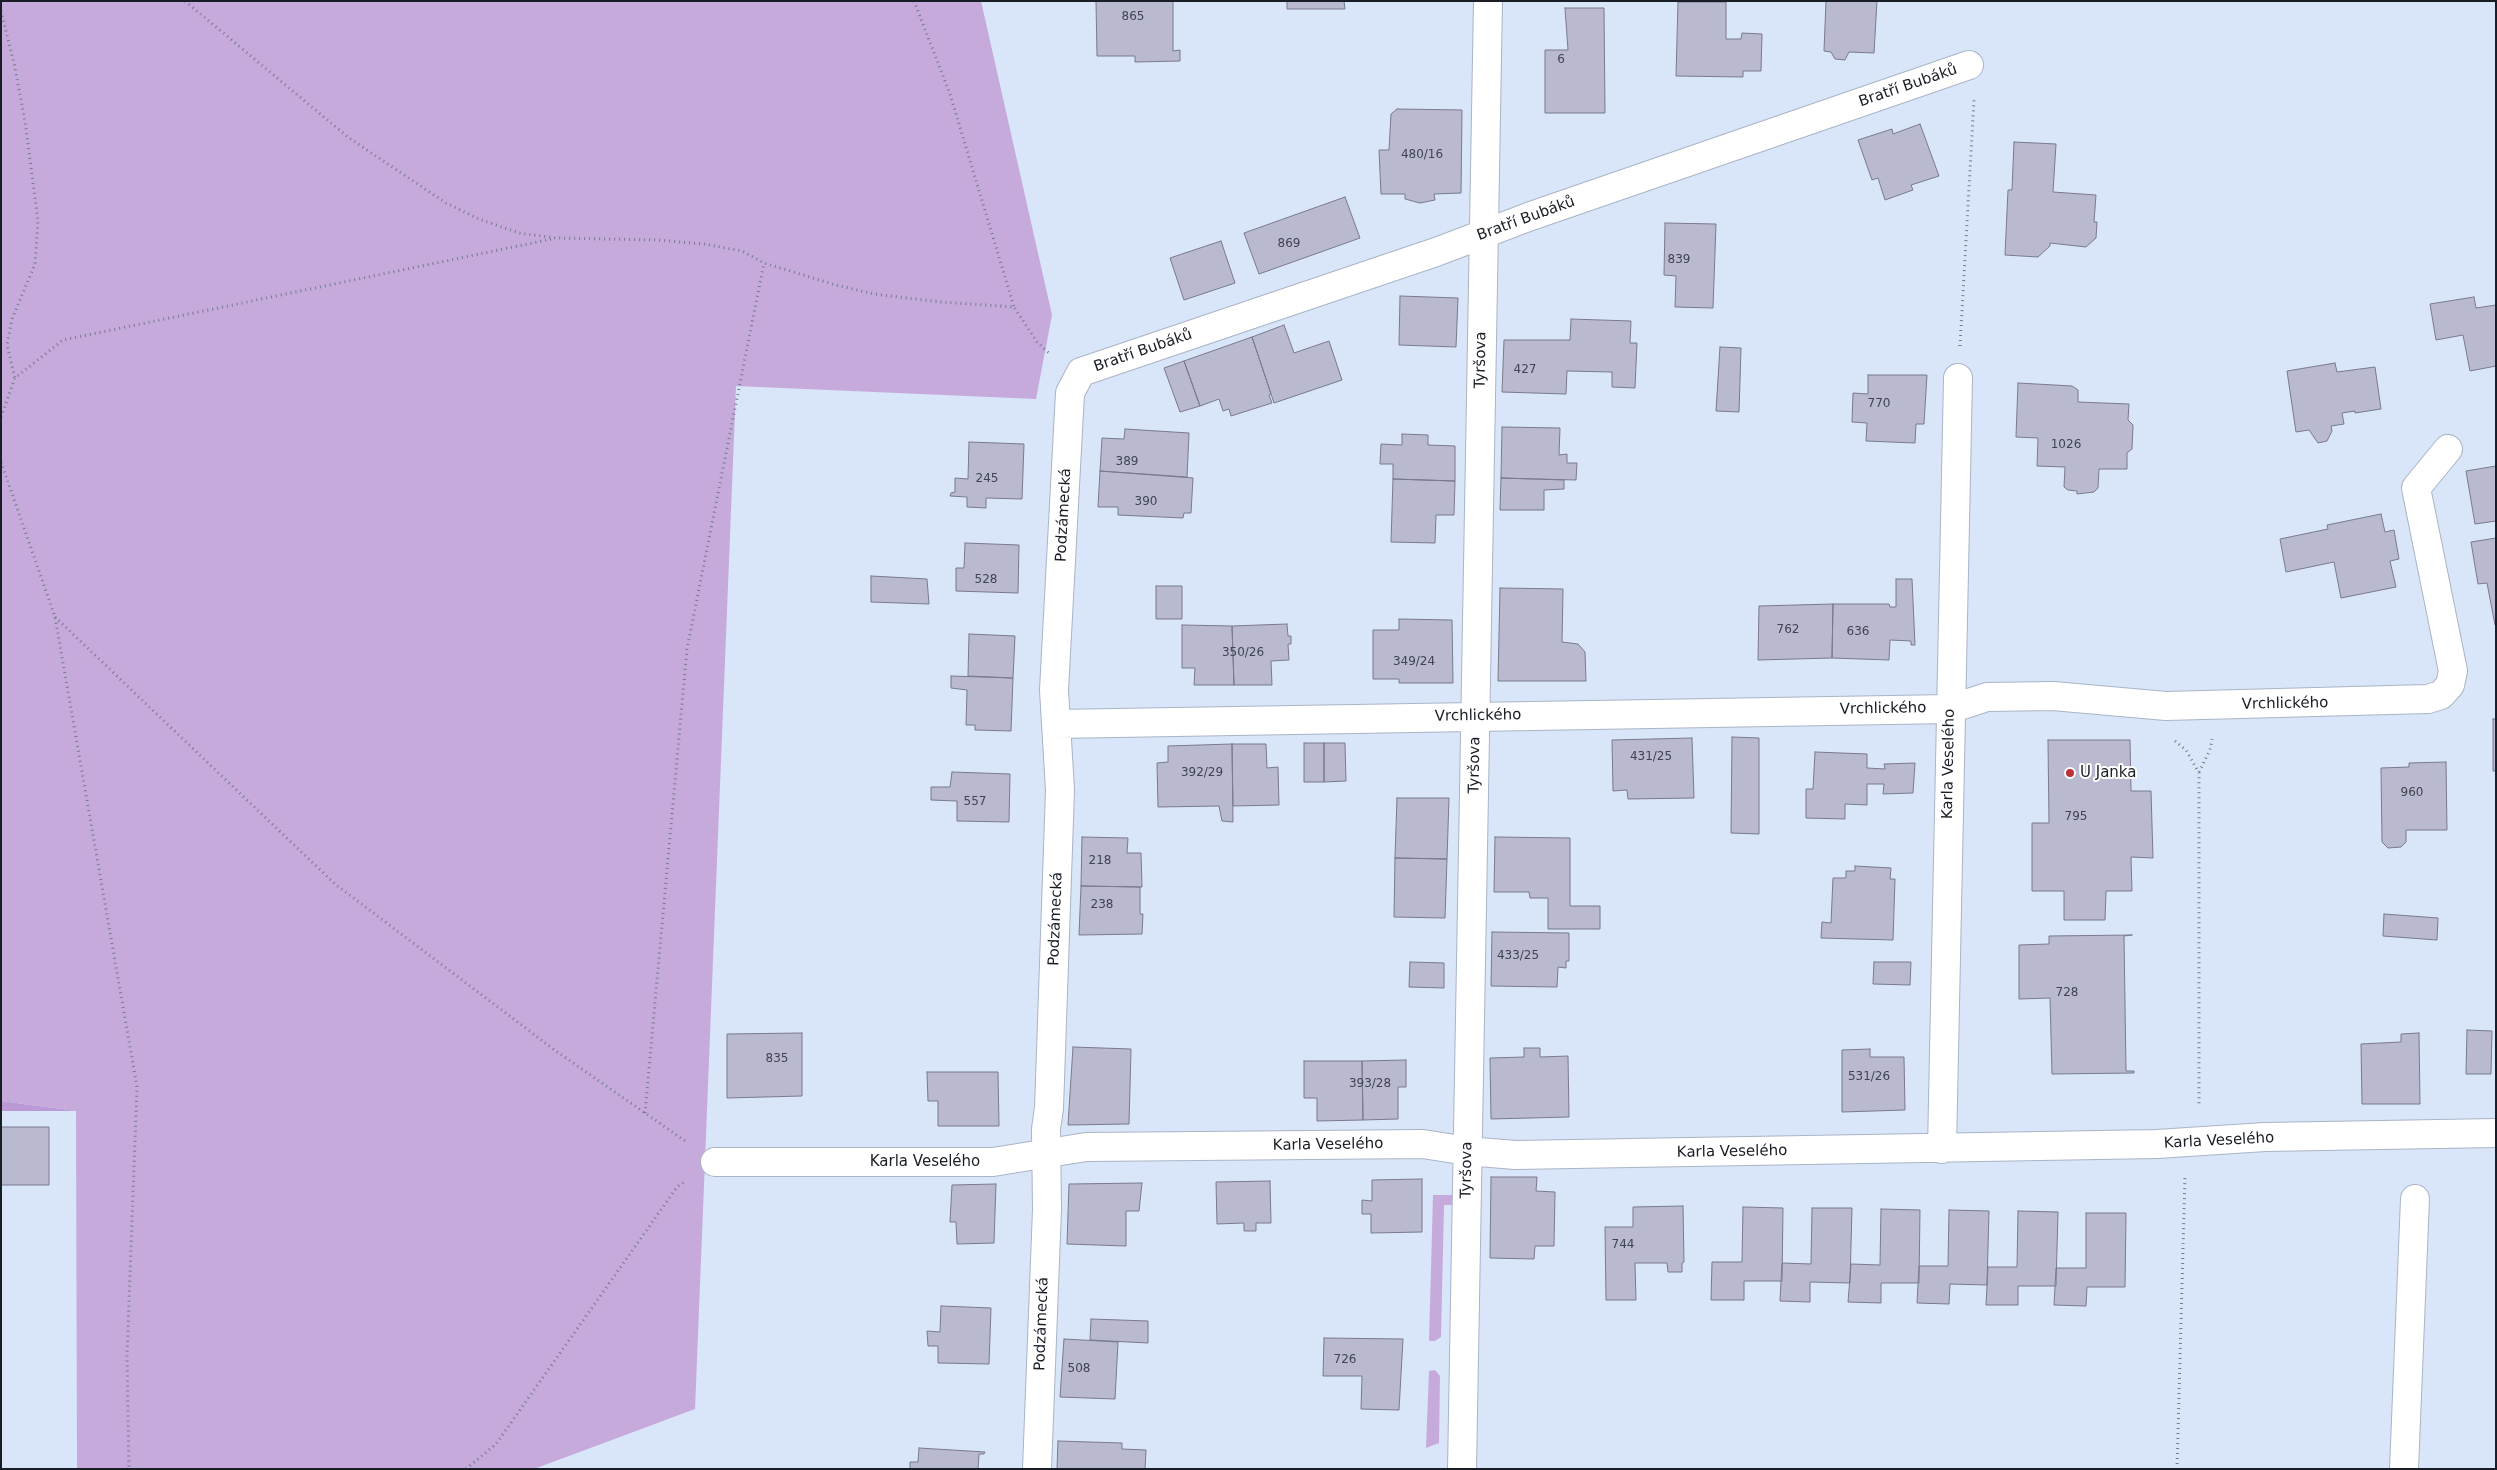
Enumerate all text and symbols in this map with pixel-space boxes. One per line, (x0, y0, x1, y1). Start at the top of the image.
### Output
house number: 865 (1122, 10, 1144, 24)
house number: 6 (1557, 53, 1565, 67)
street label: Bratří Bubáků (1856, 61, 1960, 111)
house number: 480/16 (1401, 148, 1443, 162)
street label: Bratří Bubáků (1475, 193, 1577, 245)
house number: 869 (1278, 237, 1300, 251)
house number: 839 (1668, 253, 1690, 267)
street label: Bratří Bubáků (1091, 326, 1195, 376)
street label: Tyršova (1472, 331, 1490, 389)
house number: 427 (1514, 363, 1536, 377)
house number: 770 (1868, 397, 1890, 411)
house number: 1026 (2051, 438, 2081, 452)
house number: 389 (1116, 455, 1138, 469)
street label: Podzámecká (1053, 468, 1075, 562)
house number: 245 (976, 472, 998, 486)
house number: 390 (1135, 495, 1157, 509)
house number: 528 (975, 573, 997, 587)
house number: 762 (1777, 623, 1799, 637)
house number: 636 (1847, 625, 1869, 639)
house number: 350/26 (1222, 646, 1264, 660)
house number: 349/24 (1393, 655, 1435, 669)
street label: Vrchlického (2242, 694, 2328, 714)
street label: Vrchlického (1840, 699, 1926, 719)
street label: Vrchlického (1435, 706, 1521, 726)
street label: Karla Veselého (1939, 709, 1959, 819)
street label: Tyršova (1466, 736, 1484, 794)
house number: 431/25 (1630, 750, 1672, 764)
place label: U Janka (2080, 764, 2136, 782)
house number: 392/29 (1181, 766, 1223, 780)
marker: U Janka (2064, 767, 2076, 779)
house number: 960 (2401, 786, 2423, 800)
house number: 557 (964, 795, 986, 809)
house number: 795 (2065, 810, 2087, 824)
house number: 218 (1089, 854, 1111, 868)
street label: Podzámecká (1045, 872, 1067, 966)
house number: 238 (1091, 898, 1113, 912)
house number: 433/25 (1497, 949, 1539, 963)
house number: 728 (2056, 986, 2078, 1000)
house number: 835 (766, 1052, 788, 1066)
house number: 531/26 (1848, 1070, 1890, 1084)
house number: 393/28 (1349, 1077, 1391, 1091)
street label: Karla Veselého (2163, 1129, 2275, 1153)
street label: Karla Veselého (1273, 1135, 1383, 1155)
street label: Tyršova (1458, 1141, 1476, 1199)
street label: Karla Veselého (1677, 1142, 1787, 1162)
street label: Karla Veselého (870, 1153, 980, 1171)
house number: 744 (1612, 1238, 1634, 1252)
street label: Podzámecká (1031, 1277, 1053, 1371)
house number: 726 (1334, 1353, 1356, 1367)
house number: 508 (1068, 1362, 1090, 1376)

